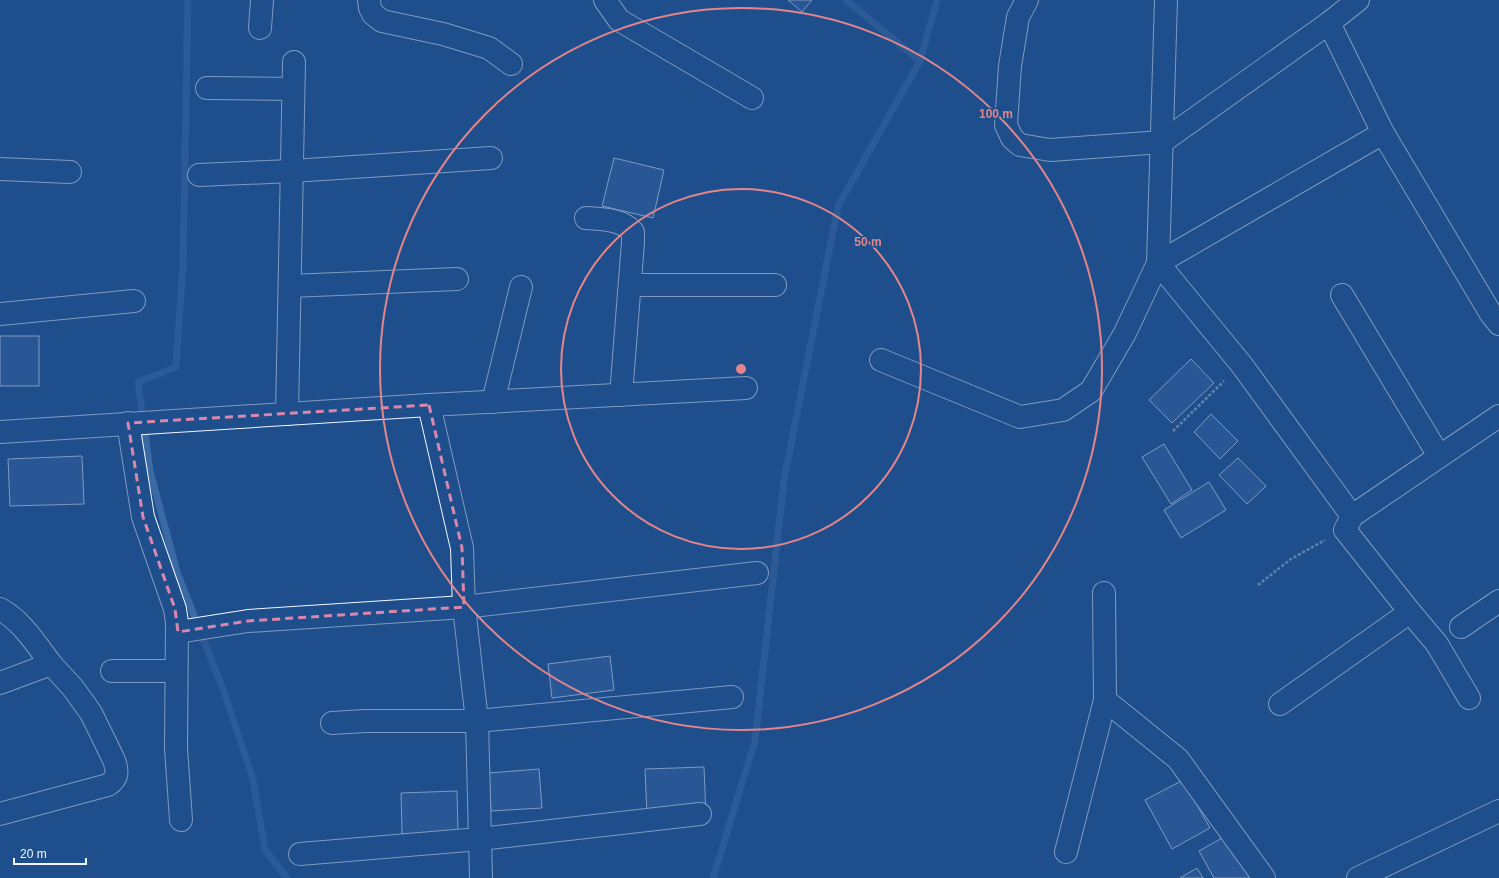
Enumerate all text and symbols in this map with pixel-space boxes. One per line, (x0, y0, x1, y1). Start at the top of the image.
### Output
text: 100 m (979, 107, 1013, 121)
text: 50 m (854, 235, 882, 249)
centre of rings (734, 362, 748, 376)
scale bar (14, 840, 86, 866)
text: 20 m (20, 847, 47, 861)

